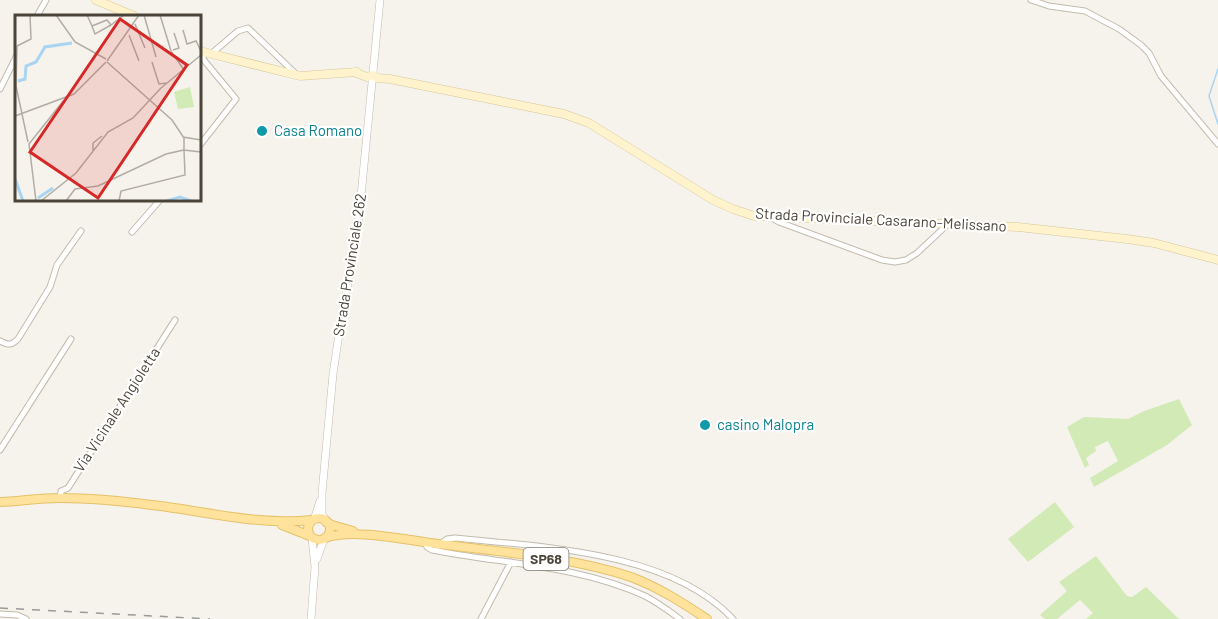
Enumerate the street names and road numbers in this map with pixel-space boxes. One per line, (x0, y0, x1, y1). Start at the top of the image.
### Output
street label: Strada Provinciale 262 (329, 192, 369, 338)
street label: Strada Provinciale Casarano-Melissano (755, 203, 1007, 235)
street label: Via Vicinale Angioletta (69, 344, 163, 475)
road number: SP68 (524, 548, 568, 570)

